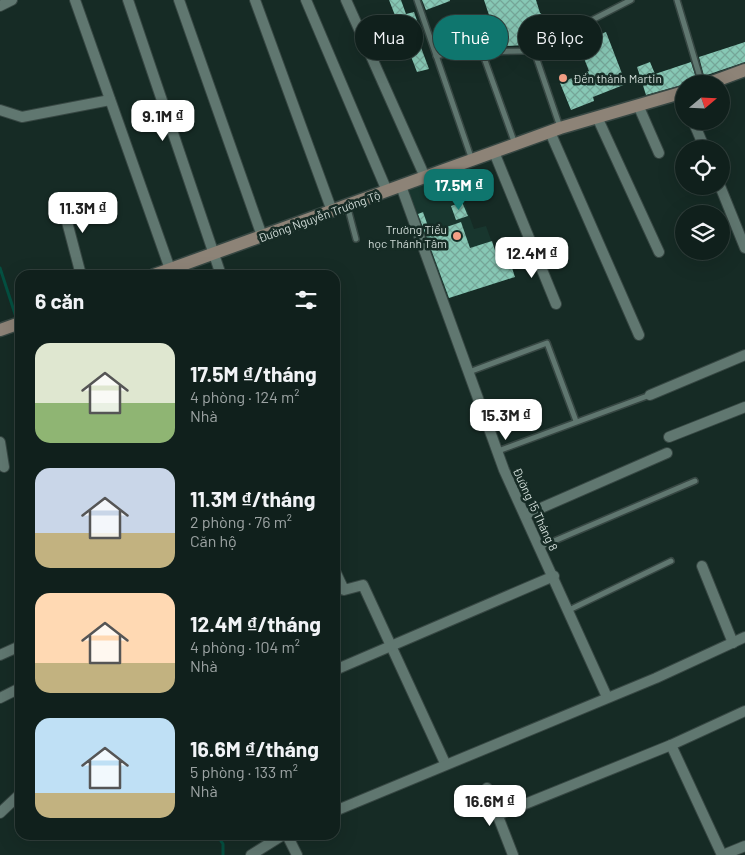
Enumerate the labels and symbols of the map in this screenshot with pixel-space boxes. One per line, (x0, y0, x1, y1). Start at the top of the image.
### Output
place label: Đền thánh Martin (573, 71, 662, 85)
marker: Đền thánh Martin (557, 72, 569, 84)
north arrow (675, 75, 730, 130)
pin: 9.1M ₫ (122, 100, 204, 142)
pin: 17.5M ₫ (413, 168, 505, 211)
street label: Đường Nguyễn Trường Tộ (256, 187, 382, 245)
pin: 11.3M ₫ (37, 192, 129, 234)
place label: Trường Tiểu học Thánh Tâm (368, 222, 447, 250)
marker: Trường Tiểu học Thánh Tâm (451, 230, 463, 242)
pin: 12.4M ₫ (486, 236, 578, 279)
pin: 15.3M ₫ (460, 398, 552, 441)
street label: Đường 15 Tháng 8 (511, 465, 561, 553)
pin: 16.6M ₫ (444, 784, 536, 827)

